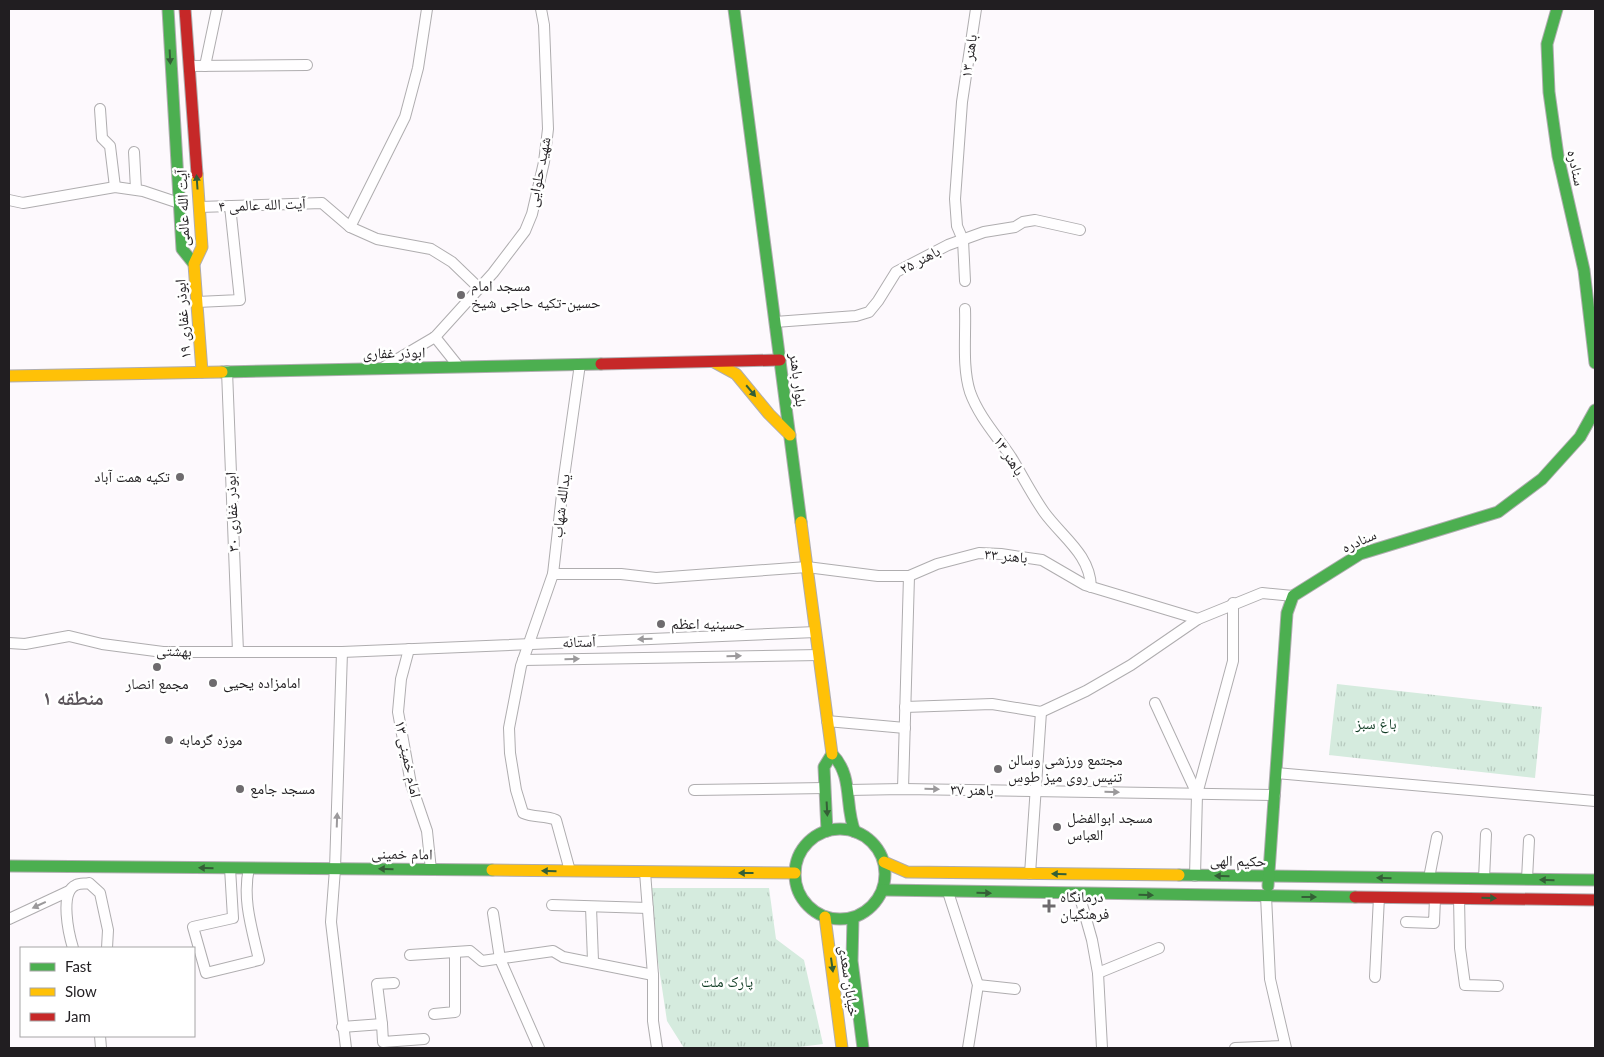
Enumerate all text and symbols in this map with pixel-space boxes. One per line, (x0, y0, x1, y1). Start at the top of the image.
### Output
street label: باهنر ۱۳ (956, 33, 981, 79)
one-way arrow (167, 50, 175, 66)
street label: شهید حلوایی (522, 135, 556, 209)
street label: سنادره (1563, 148, 1590, 188)
street label: آیت الله عالمی (172, 168, 194, 247)
one-way arrow (193, 174, 201, 190)
street label: آیت الله عالمی ۴ (218, 193, 307, 217)
street label: باهنر ۲۵ (896, 241, 943, 278)
place label: مسجد امام حسین-تکیه حاجی شیخ (471, 276, 601, 313)
street label: ابوذر غفاری ۱۹ (170, 278, 196, 360)
marker: مسجد امام حسین-تکیه حاجی شیخ (455, 289, 467, 301)
street label: ابوذر غفاری (362, 342, 426, 364)
street label: بلوار باهنر (786, 351, 811, 408)
one-way arrow (745, 384, 756, 397)
street label: باهنر ۱۳ (990, 432, 1029, 479)
place label: تکیه همت آباد (94, 467, 171, 485)
marker: تکیه همت آباد (174, 471, 186, 483)
street label: ابوذر غفاری ۳۰ (221, 472, 243, 552)
street label: یدالله شهاب (547, 473, 574, 539)
street label: سنادره (1338, 524, 1379, 557)
street label: باهنر ۳۳ (984, 544, 1028, 567)
place label: حسینیه اعظم (671, 614, 745, 634)
marker: حسینیه اعظم (655, 618, 667, 630)
street label: آستانه (562, 631, 597, 651)
one-way arrow (637, 636, 653, 644)
street label: بهشتی (156, 640, 192, 662)
one-way arrow (726, 652, 742, 660)
one-way arrow (564, 655, 580, 663)
marker: مجمع انصار (151, 661, 163, 673)
place label: امامزاده یحیی (223, 673, 301, 693)
place label: مجمع انصار (125, 674, 189, 694)
marker: امامزاده یحیی (207, 677, 219, 689)
district label: منطقه ۱ (42, 685, 104, 709)
park label: باغ سبز (1354, 714, 1397, 734)
street label: امام خمینی ۱۳ (390, 719, 426, 799)
place label: موزه گرمابه (179, 730, 243, 749)
marker: موزه گرمابه (163, 734, 175, 746)
place label: مجتمع ورزشی وسالن تنیس روی میز طوس (1008, 750, 1123, 787)
marker: مجتمع ورزشی وسالن تنیس روی میز طوس (992, 763, 1004, 775)
place label: مسجد جامع (250, 779, 315, 799)
street label: باهنر ۳۷ (950, 780, 994, 799)
marker: مسجد جامع (234, 783, 246, 795)
one-way arrow (924, 785, 940, 793)
one-way arrow (1104, 788, 1120, 796)
one-way arrow (824, 801, 832, 817)
place label: مسجد ابوالفضل العباس (1067, 808, 1153, 845)
one-way arrow (333, 812, 341, 828)
marker: مسجد ابوالفضل العباس (1051, 821, 1063, 833)
street label: امام خمینی (371, 843, 433, 865)
street label: حکیم الهی (1210, 851, 1267, 871)
one-way arrow (198, 864, 214, 872)
one-way arrow (378, 865, 394, 873)
one-way arrow (540, 867, 556, 875)
one-way arrow (738, 868, 754, 876)
one-way arrow (1051, 870, 1067, 878)
one-way arrow (1213, 872, 1229, 880)
one-way arrow (1376, 874, 1392, 882)
one-way arrow (1538, 875, 1554, 883)
place label: درمانگاه فرهنگیان (1060, 887, 1109, 924)
one-way arrow (976, 889, 992, 897)
one-way arrow (1139, 891, 1155, 899)
one-way arrow (1301, 893, 1317, 901)
one-way arrow (1481, 894, 1497, 902)
marker: درمانگاه فرهنگیان (1042, 899, 1056, 913)
one-way arrow (32, 902, 46, 910)
street label: خیابان سعدی (834, 944, 864, 1018)
legend (20, 947, 195, 1037)
text: Fast (65, 957, 92, 975)
one-way arrow (828, 958, 836, 974)
park label: پارک ملت (701, 972, 753, 991)
text: Slow (65, 982, 97, 1000)
text: Jam (65, 1007, 91, 1025)

